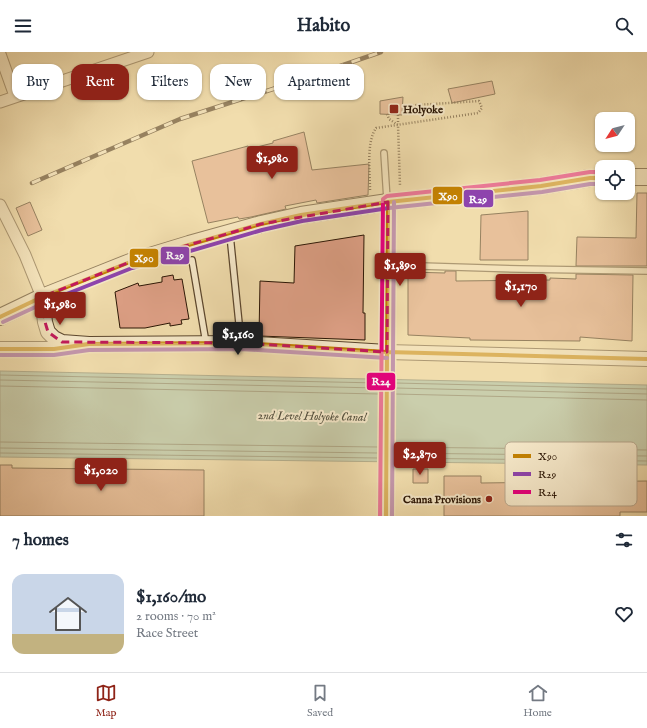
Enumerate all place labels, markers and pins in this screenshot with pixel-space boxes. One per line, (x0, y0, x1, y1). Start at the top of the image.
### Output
marker: Holyoke (388, 103, 400, 115)
place label: Holyoke (403, 103, 443, 117)
pin: $1,980 (239, 146, 305, 180)
pin: $1,890 (367, 253, 433, 287)
pin: $1,170 (488, 274, 554, 308)
pin: $1,980 (27, 292, 93, 326)
pin: $1,160 (205, 322, 271, 356)
pin: $2,870 (387, 442, 453, 476)
pin: $1,020 (68, 458, 134, 492)
place label: Canna Provisions (403, 493, 481, 507)
marker: Canna Provisions (484, 494, 494, 504)

